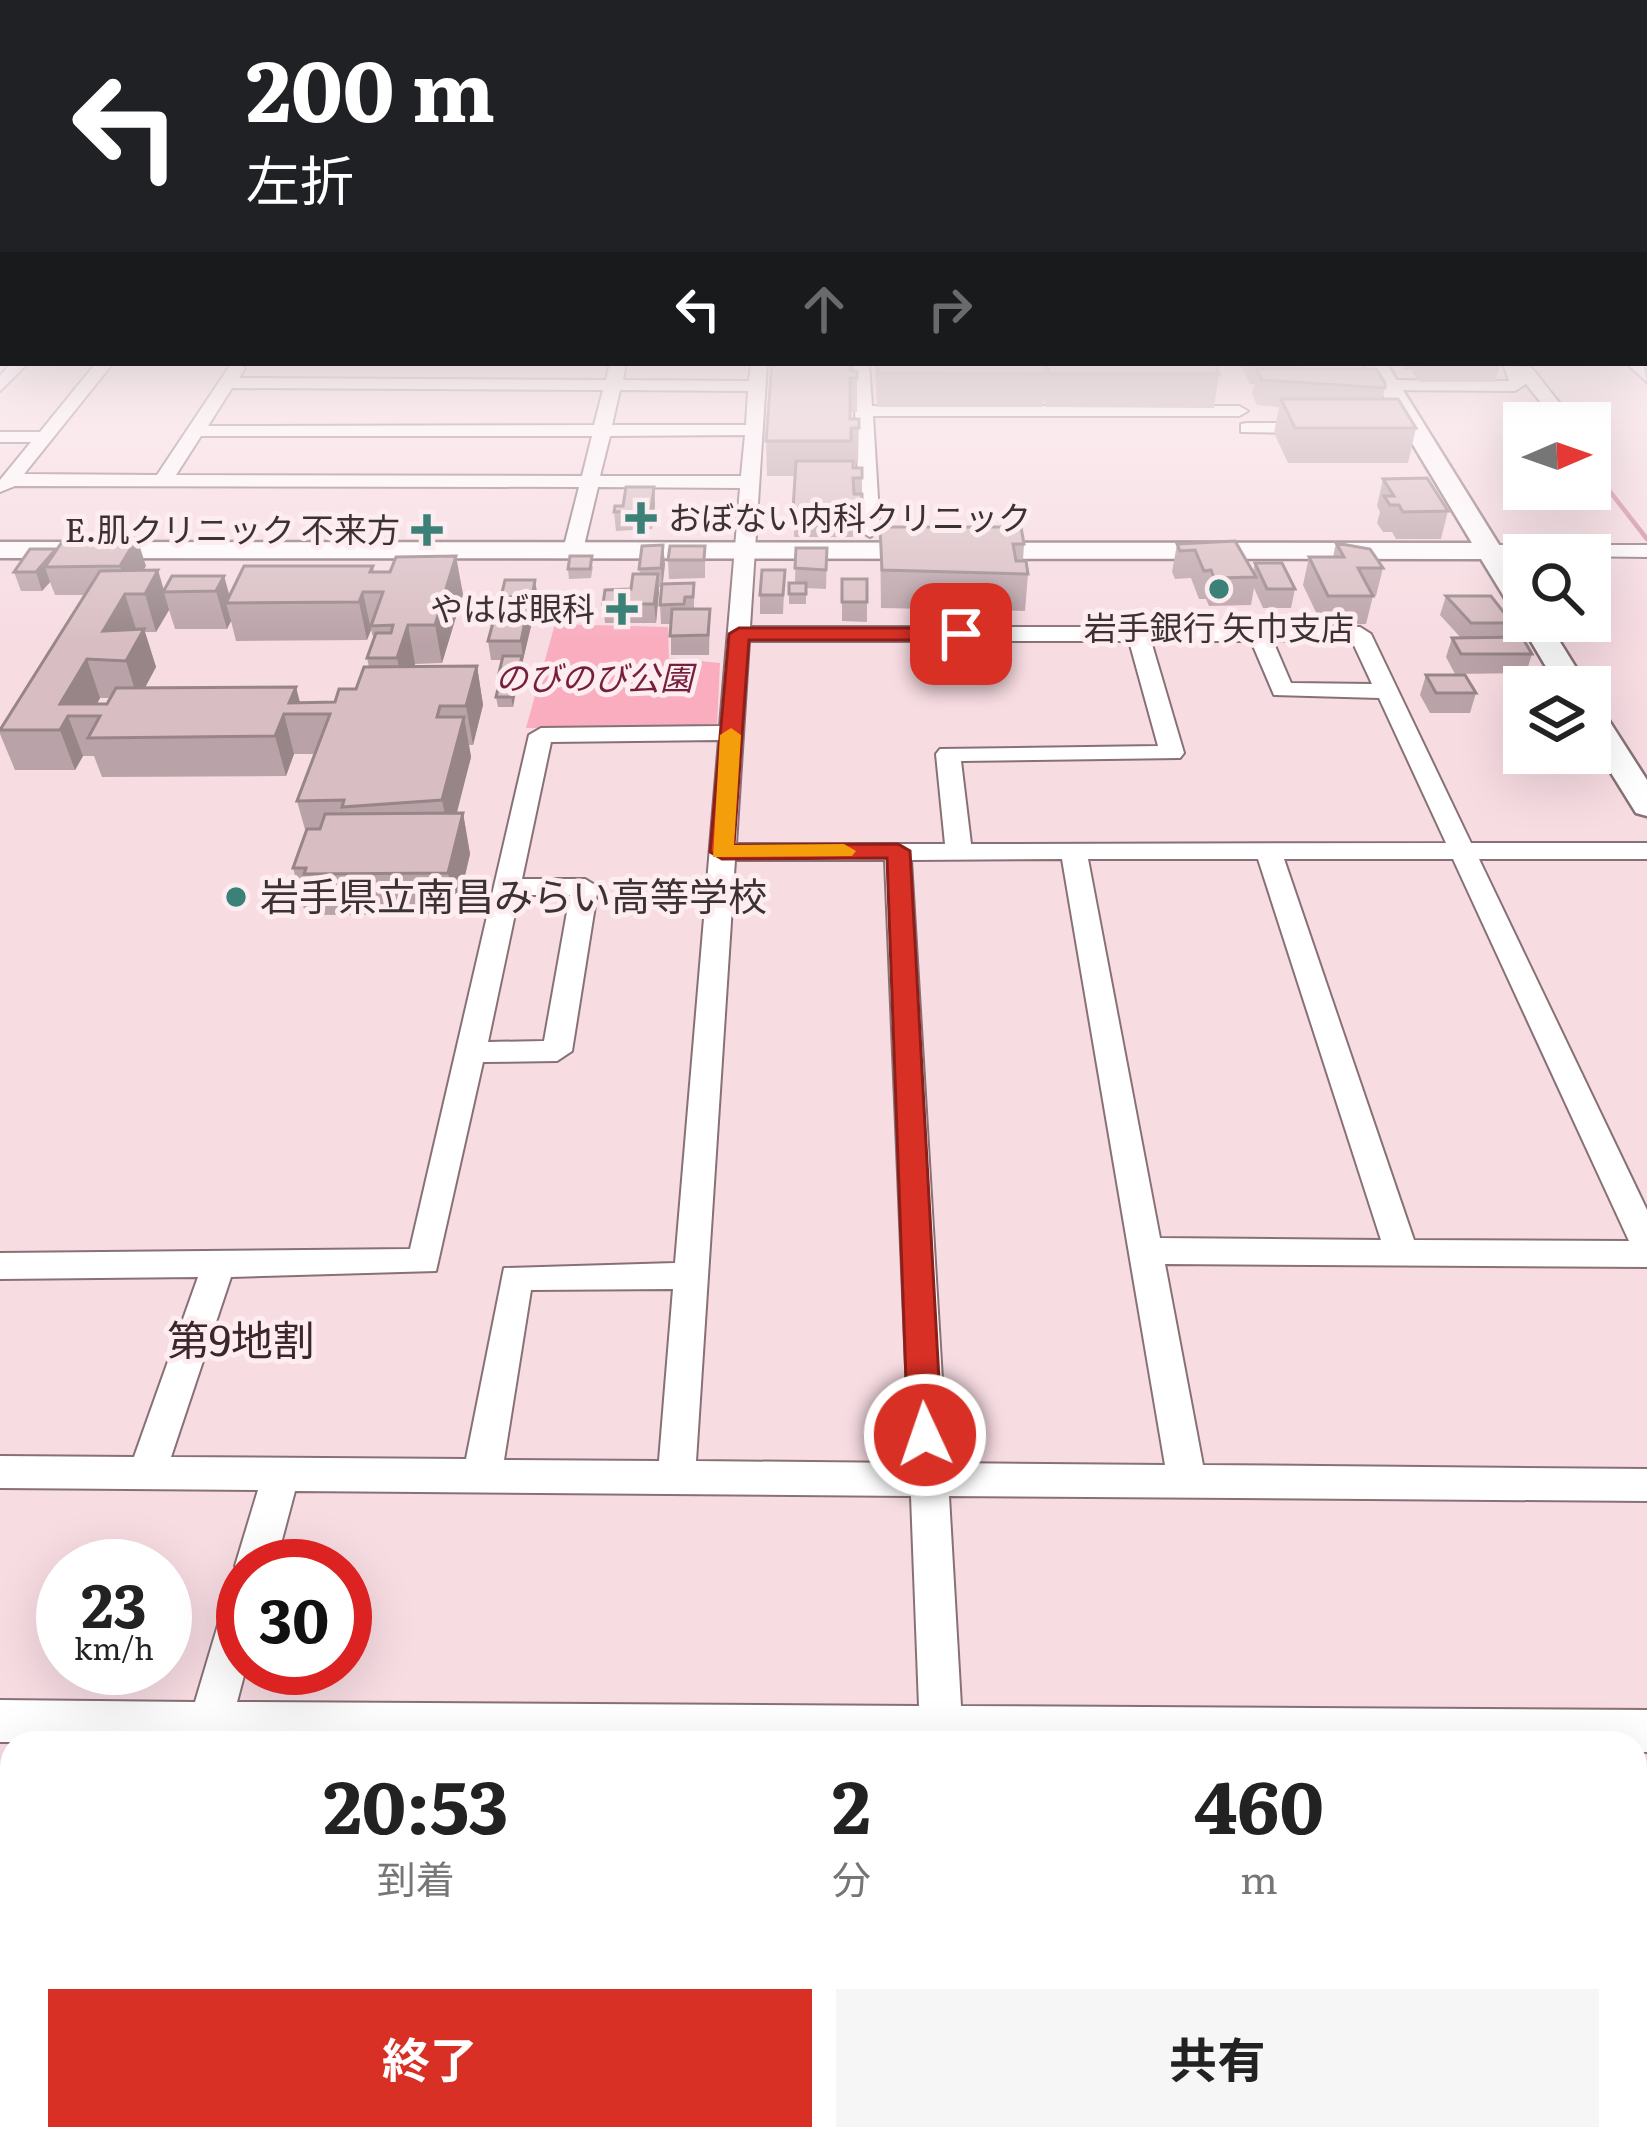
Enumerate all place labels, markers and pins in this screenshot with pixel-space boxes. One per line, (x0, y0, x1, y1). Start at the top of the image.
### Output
place label: おぼない内科クリニック (668, 491, 1031, 540)
marker: おぼない内科クリニック (625, 502, 657, 534)
place label: E.肌クリニック 不来方 (64, 503, 400, 552)
marker: E.肌クリニック 不来方 (411, 514, 443, 546)
marker: 岩手銀行 矢巾支店 (1206, 576, 1232, 602)
place label: やはば眼科 (430, 582, 595, 631)
pin (910, 583, 1012, 685)
marker: やはば眼科 (606, 593, 638, 625)
place label: 岩手銀行 矢巾支店 (1084, 601, 1354, 650)
place label: 岩手県立南昌みらい高等学校 (260, 865, 767, 923)
marker: 岩手県立南昌みらい高等学校 (223, 884, 249, 910)

